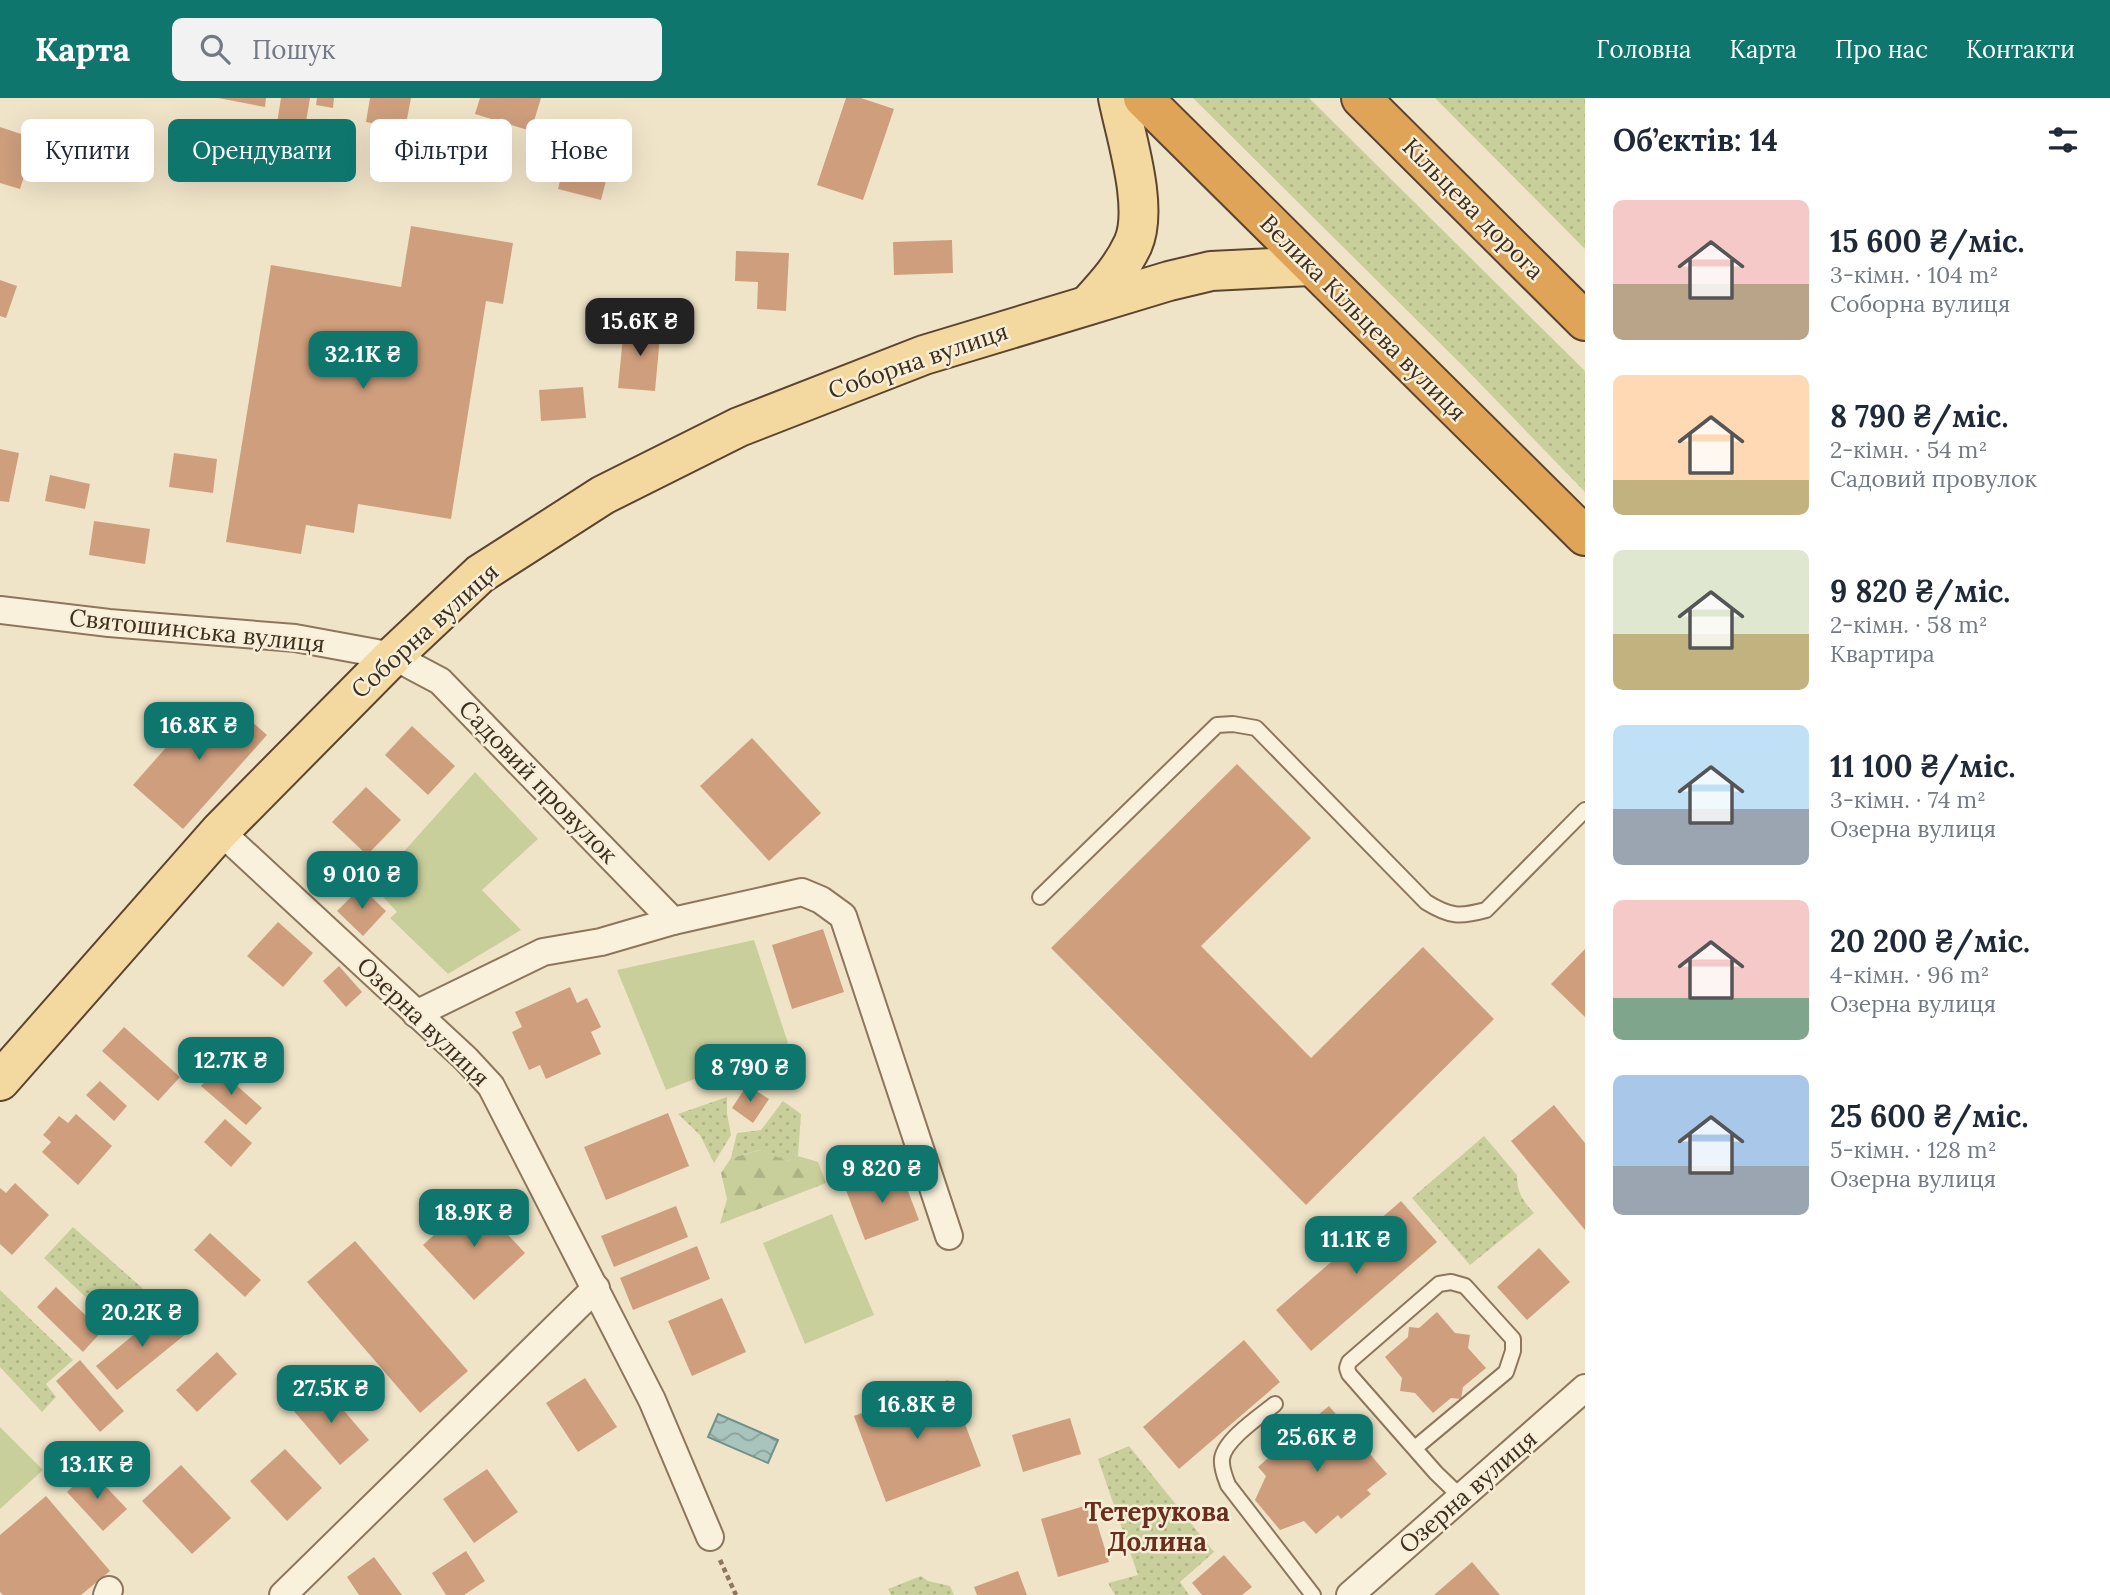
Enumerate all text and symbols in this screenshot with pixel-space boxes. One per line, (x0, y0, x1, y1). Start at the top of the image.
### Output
search box (172, 18, 662, 81)
text: Карта (35, 28, 130, 70)
icon: search (196, 30, 234, 68)
text: Пошук (252, 33, 336, 66)
text: Головна (1596, 34, 1692, 65)
text: Карта (1730, 34, 1797, 65)
text: Про нас (1835, 34, 1928, 65)
text: Контакти (1966, 34, 2075, 65)
chip: Купити (21, 119, 154, 182)
chip: Орендувати (168, 119, 356, 182)
chip: Фільтри (370, 119, 512, 182)
chip: Нове (526, 119, 632, 182)
text: Об’єктів: 14 (1613, 121, 1778, 159)
icon: filters (2044, 121, 2082, 159)
street label: Кільцева дорога (1396, 131, 1551, 286)
street label: Велика Кільцева вулиця (1254, 208, 1473, 427)
text: 15 600 ₴/міс. (1830, 222, 2025, 260)
icon: home (1669, 228, 1753, 312)
text: 3-кімн. · 104 m² (1830, 260, 1998, 289)
text: Соборна вулиця (1830, 289, 2010, 318)
pin: 15.6K ₴ (575, 299, 705, 358)
text: 15.6K ₴ (601, 306, 679, 335)
street label: Соборна вулиця (824, 315, 1012, 406)
pin: 32.1K ₴ (298, 331, 428, 391)
text: 32.1K ₴ (325, 339, 401, 368)
text: 8 790 ₴/міс. (1830, 397, 2008, 435)
icon: home (1669, 403, 1753, 487)
text: 2-кімн. · 54 m² (1830, 435, 1987, 464)
text: Садовий провулок (1830, 464, 2037, 493)
street label: Соборна вулиця (344, 556, 505, 705)
text: 9 820 ₴/міс. (1830, 572, 2010, 610)
icon: home (1669, 578, 1753, 662)
street label: Святошинська вулиця (68, 602, 326, 659)
text: 2-кімн. · 58 m² (1830, 610, 1988, 639)
text: Квартира (1830, 639, 1935, 668)
street label: Садовий провулок (452, 693, 625, 870)
pin: 16.8K ₴ (134, 702, 264, 762)
text: 16.8K ₴ (160, 710, 238, 739)
text: 11 100 ₴/міс. (1830, 747, 2016, 785)
icon: home (1669, 753, 1753, 837)
text: 3-кімн. · 74 m² (1830, 785, 1986, 814)
text: Озерна вулиця (1830, 814, 1996, 843)
pin: 9 010 ₴ (297, 852, 427, 911)
text: 9 010 ₴ (323, 859, 401, 888)
text: 20 200 ₴/міс. (1830, 922, 2030, 960)
icon: home (1669, 928, 1753, 1012)
street label: Озерна вулиця (350, 950, 496, 1093)
text: 4-кімн. · 96 m² (1830, 960, 1989, 989)
text: Озерна вулиця (1830, 989, 1996, 1018)
pin: 12.7K ₴ (166, 1038, 296, 1097)
pin: 8 790 ₴ (685, 1044, 815, 1104)
text: 12.7K ₴ (194, 1045, 268, 1074)
text: 8 790 ₴ (711, 1052, 789, 1081)
text: 25 600 ₴/міс. (1830, 1097, 2028, 1135)
icon: home (1669, 1103, 1753, 1187)
text: 5-кімн. · 128 m² (1830, 1135, 1997, 1164)
pin: 9 820 ₴ (817, 1146, 947, 1205)
text: 9 820 ₴ (842, 1153, 922, 1182)
text: Озерна вулиця (1830, 1164, 1996, 1193)
pin: 18.9K ₴ (409, 1190, 539, 1249)
text: 18.9K ₴ (435, 1197, 513, 1226)
pin: 11.1K ₴ (1291, 1216, 1421, 1276)
text: 11.1K ₴ (1321, 1224, 1391, 1253)
pin: 20.2K ₴ (77, 1290, 207, 1349)
text: 20.2K ₴ (101, 1297, 183, 1326)
pin: 27.5K ₴ (266, 1366, 396, 1425)
text: 27.5K ₴ (293, 1373, 369, 1402)
pin: 16.8K ₴ (852, 1382, 982, 1441)
text: 16.8K ₴ (878, 1389, 956, 1418)
pin: 25.6K ₴ (1252, 1414, 1382, 1474)
text: 25.6K ₴ (1277, 1422, 1357, 1451)
street label: Озерна вулиця (1392, 1423, 1543, 1560)
pin: 13.1K ₴ (32, 1442, 162, 1501)
text: 13.1K ₴ (60, 1449, 134, 1478)
district label: Тетерукова Долина (1084, 1495, 1230, 1558)

